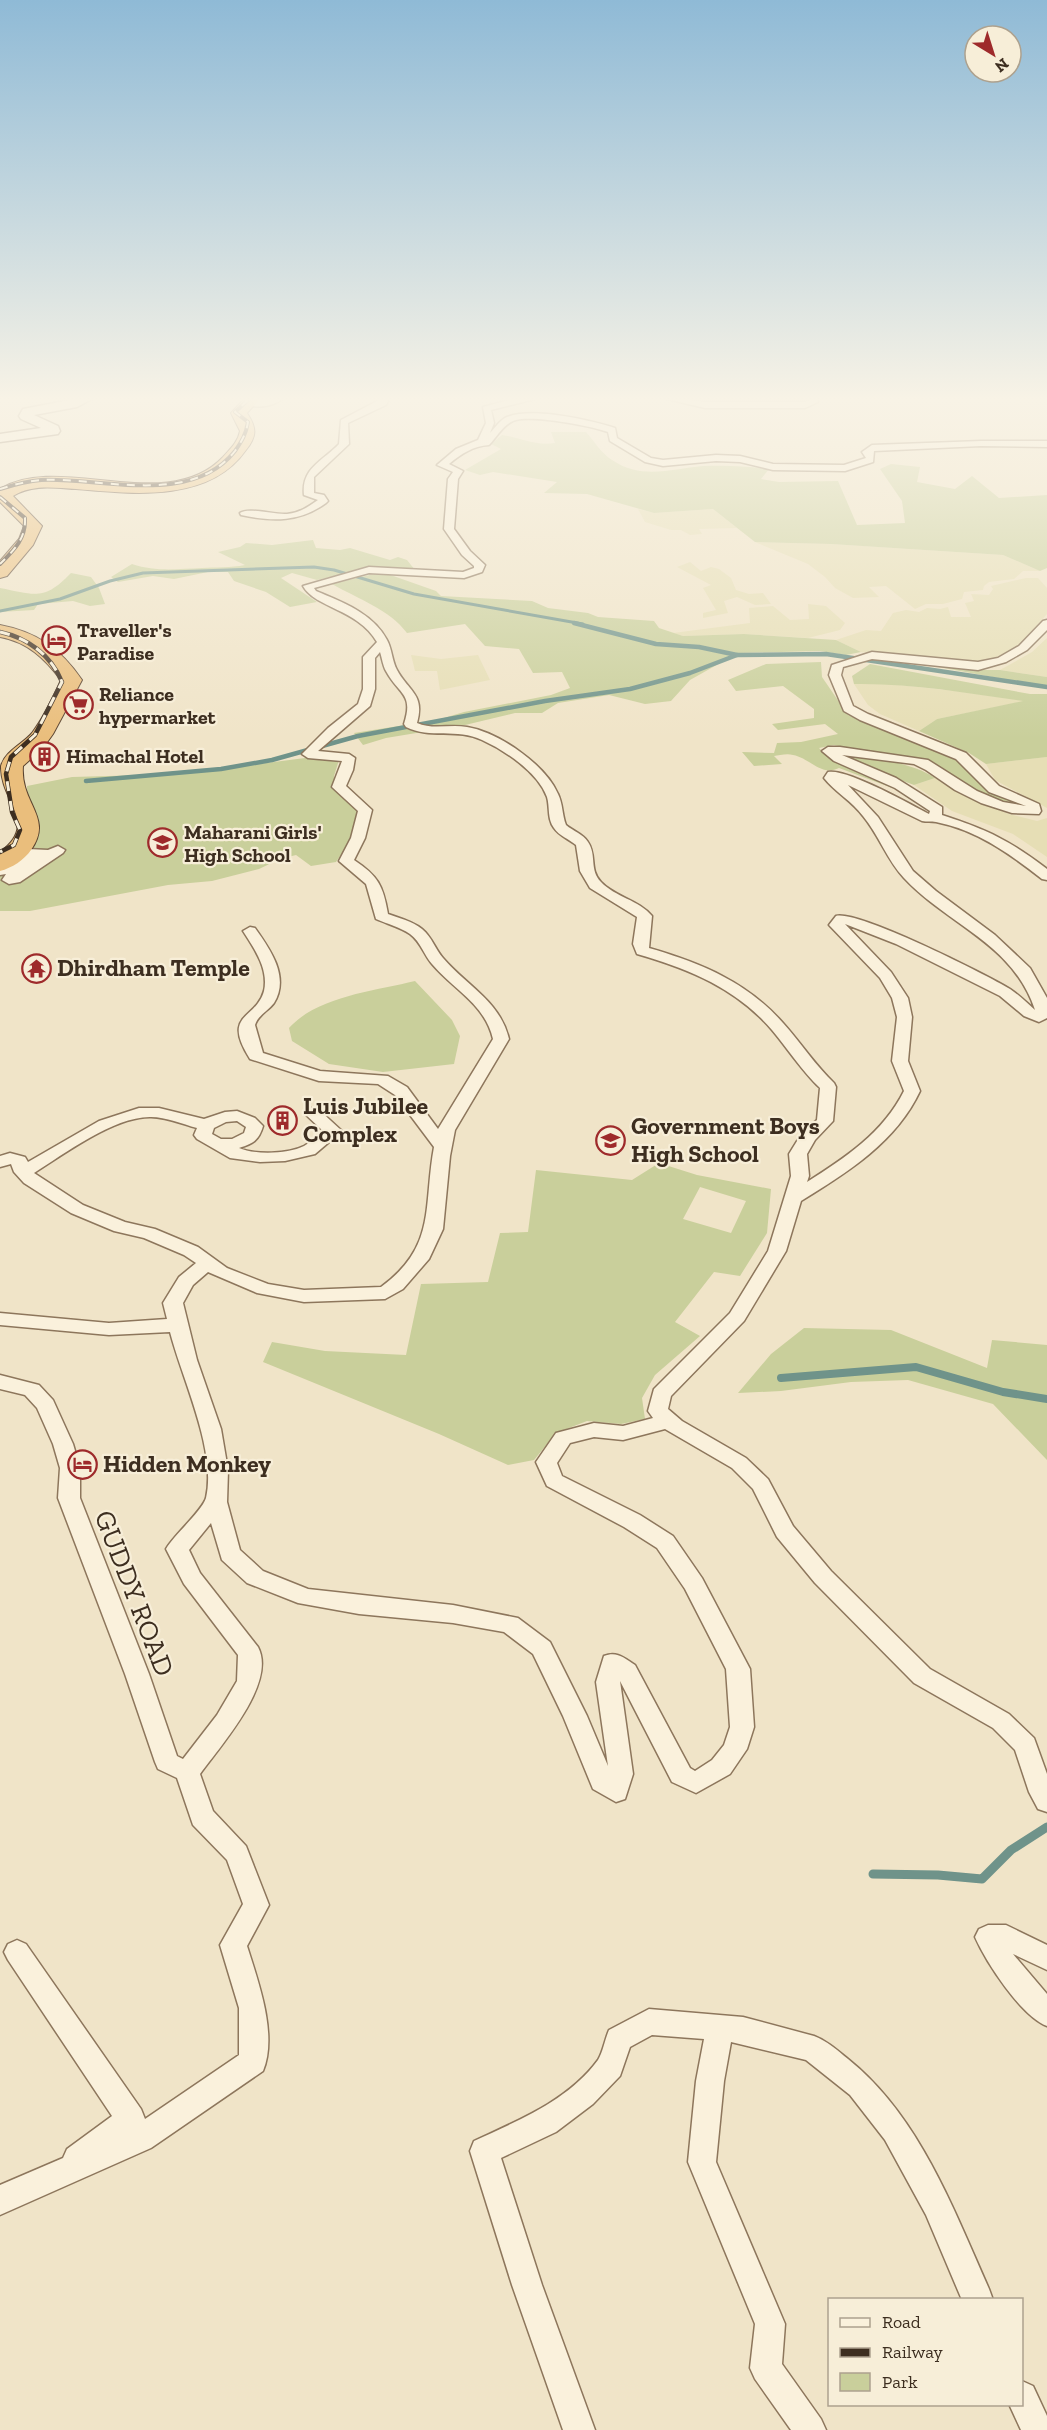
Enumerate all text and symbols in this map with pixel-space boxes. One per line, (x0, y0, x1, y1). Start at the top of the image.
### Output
north arrow (963, 24, 1023, 84)
text: N (991, 54, 1013, 77)
place label: Traveller's Paradise (77, 618, 172, 665)
hotel icon: Traveller's Paradise (40, 625, 72, 657)
place label: Reliance hypermarket (99, 682, 217, 729)
supermarket icon: Reliance hypermarket (62, 689, 94, 721)
building icon: Himachal Hotel (29, 740, 61, 772)
place label: Himachal Hotel (66, 744, 204, 768)
place label: Maharani Girls' High School (184, 820, 322, 867)
school or university icon: Maharani Girls' High School (147, 827, 179, 859)
temple icon: Dhirdham Temple (20, 952, 52, 984)
place label: Dhirdham Temple (57, 953, 250, 982)
place label: Luis Jubilee Complex (303, 1091, 429, 1148)
building icon: Luis Jubilee Complex (266, 1104, 298, 1136)
place label: Government Boys High School (631, 1111, 820, 1168)
school or university icon: Government Boys High School (594, 1124, 626, 1156)
hotel icon: Hidden Monkey (66, 1448, 98, 1480)
place label: Hidden Monkey (103, 1449, 271, 1478)
street label: GUDDY ROAD (88, 1506, 181, 1681)
legend (828, 2298, 1023, 2406)
text: Road (882, 2311, 921, 2333)
text: Railway (882, 2341, 944, 2363)
text: Park (882, 2371, 918, 2393)

